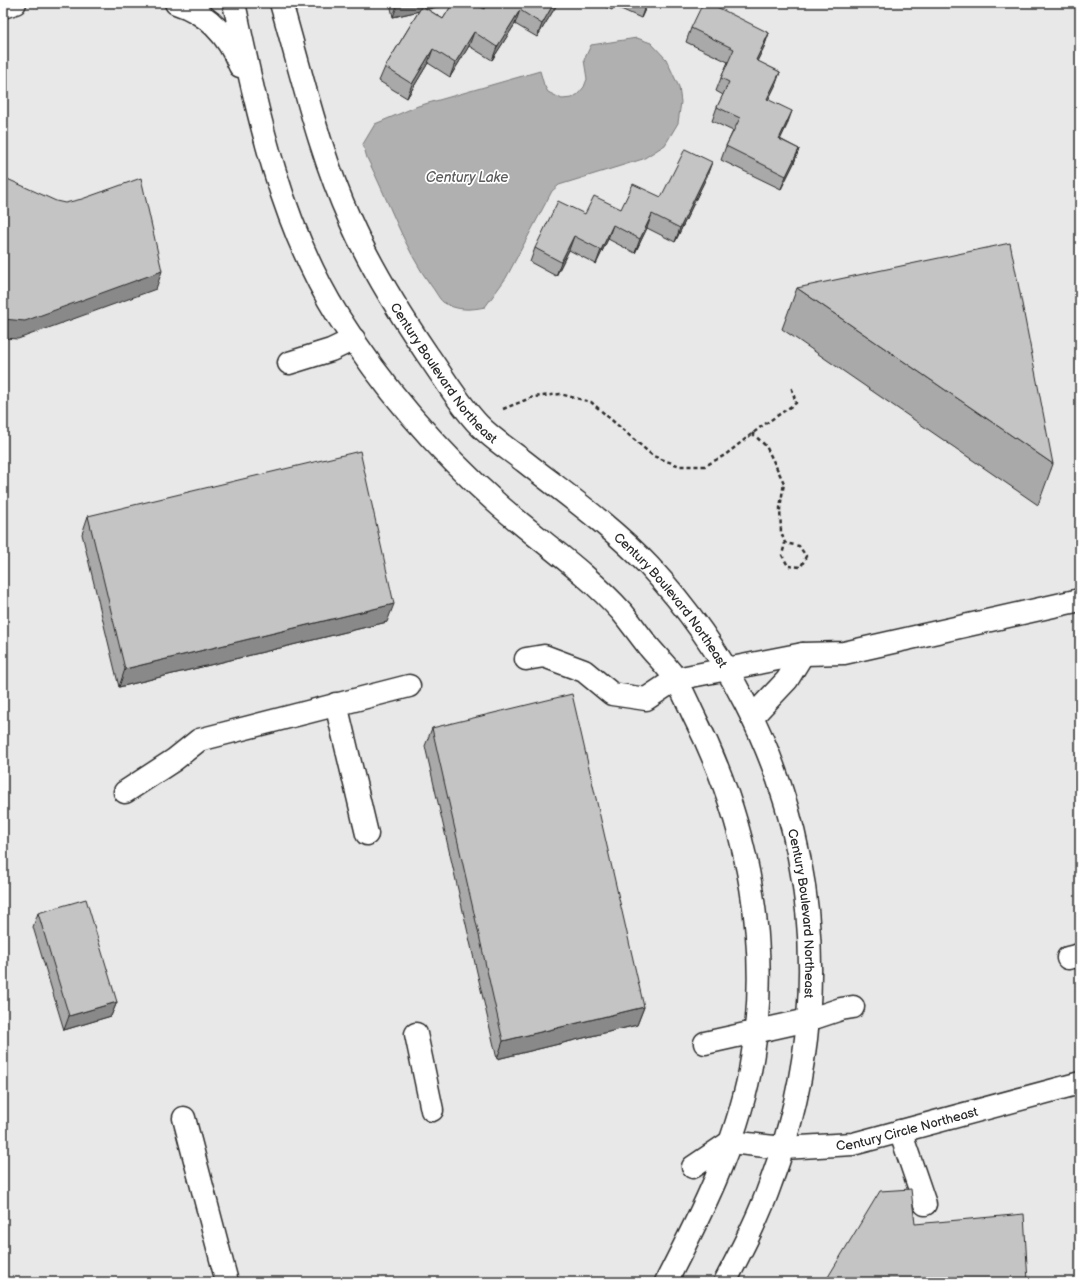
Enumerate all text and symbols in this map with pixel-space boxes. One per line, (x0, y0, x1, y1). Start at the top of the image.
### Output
water label: Century Lake (426, 169, 508, 186)
street label: Century Boulevard Northeast (387, 300, 500, 447)
street label: Century Boulevard Northeast (610, 529, 730, 671)
street label: Century Boulevard Northeast (784, 827, 817, 999)
street label: Century Circle Northeast (836, 1104, 980, 1154)

